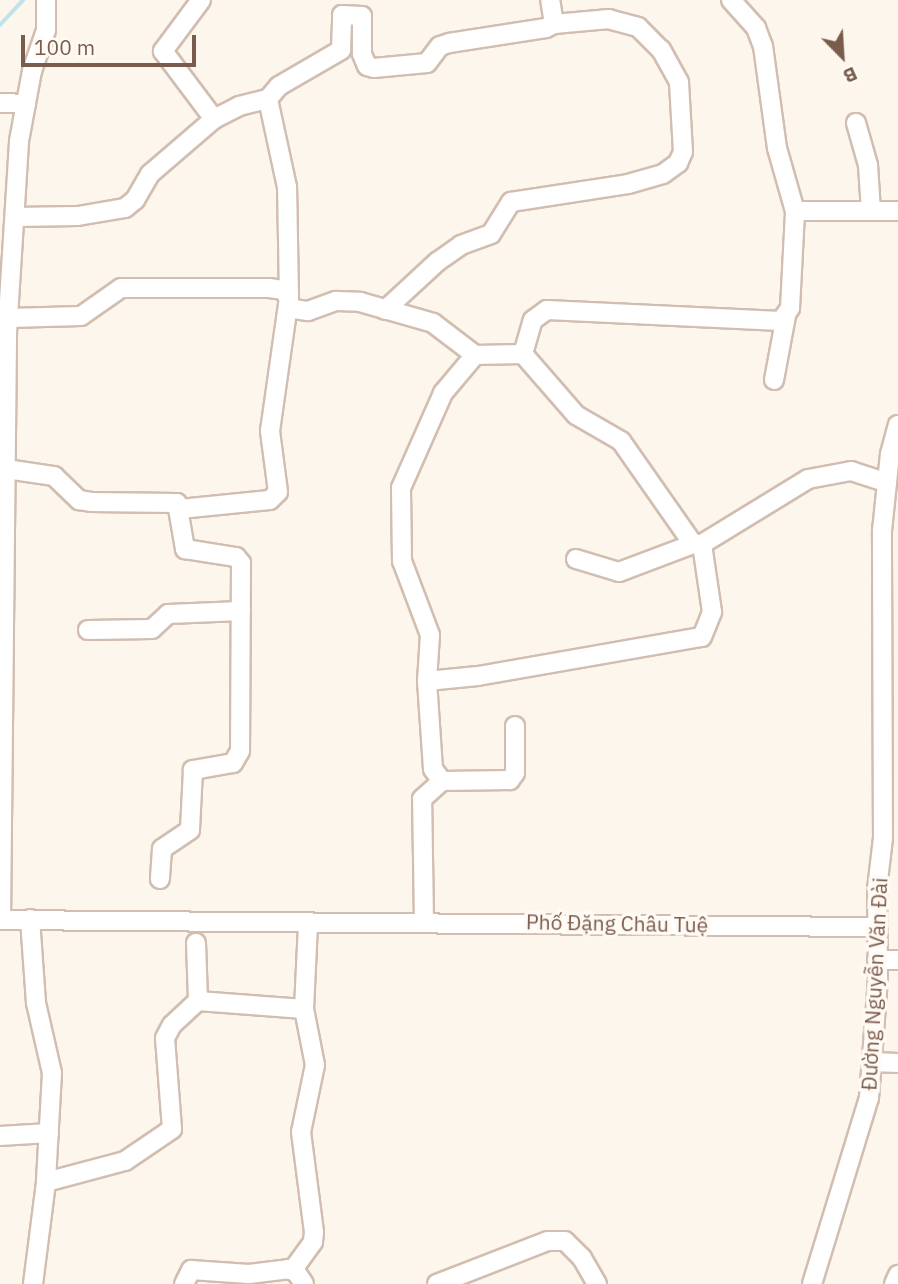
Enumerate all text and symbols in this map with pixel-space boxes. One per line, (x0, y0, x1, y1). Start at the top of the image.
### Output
scale bar (24, 21, 200, 65)
north arrow (807, 21, 877, 91)
text: 100 m (34, 33, 95, 61)
text: B (840, 62, 861, 89)
street label: Đường Nguyễn Văn Đài (856, 877, 892, 1091)
street label: Phố Đặng Châu Tuệ (526, 909, 708, 937)

